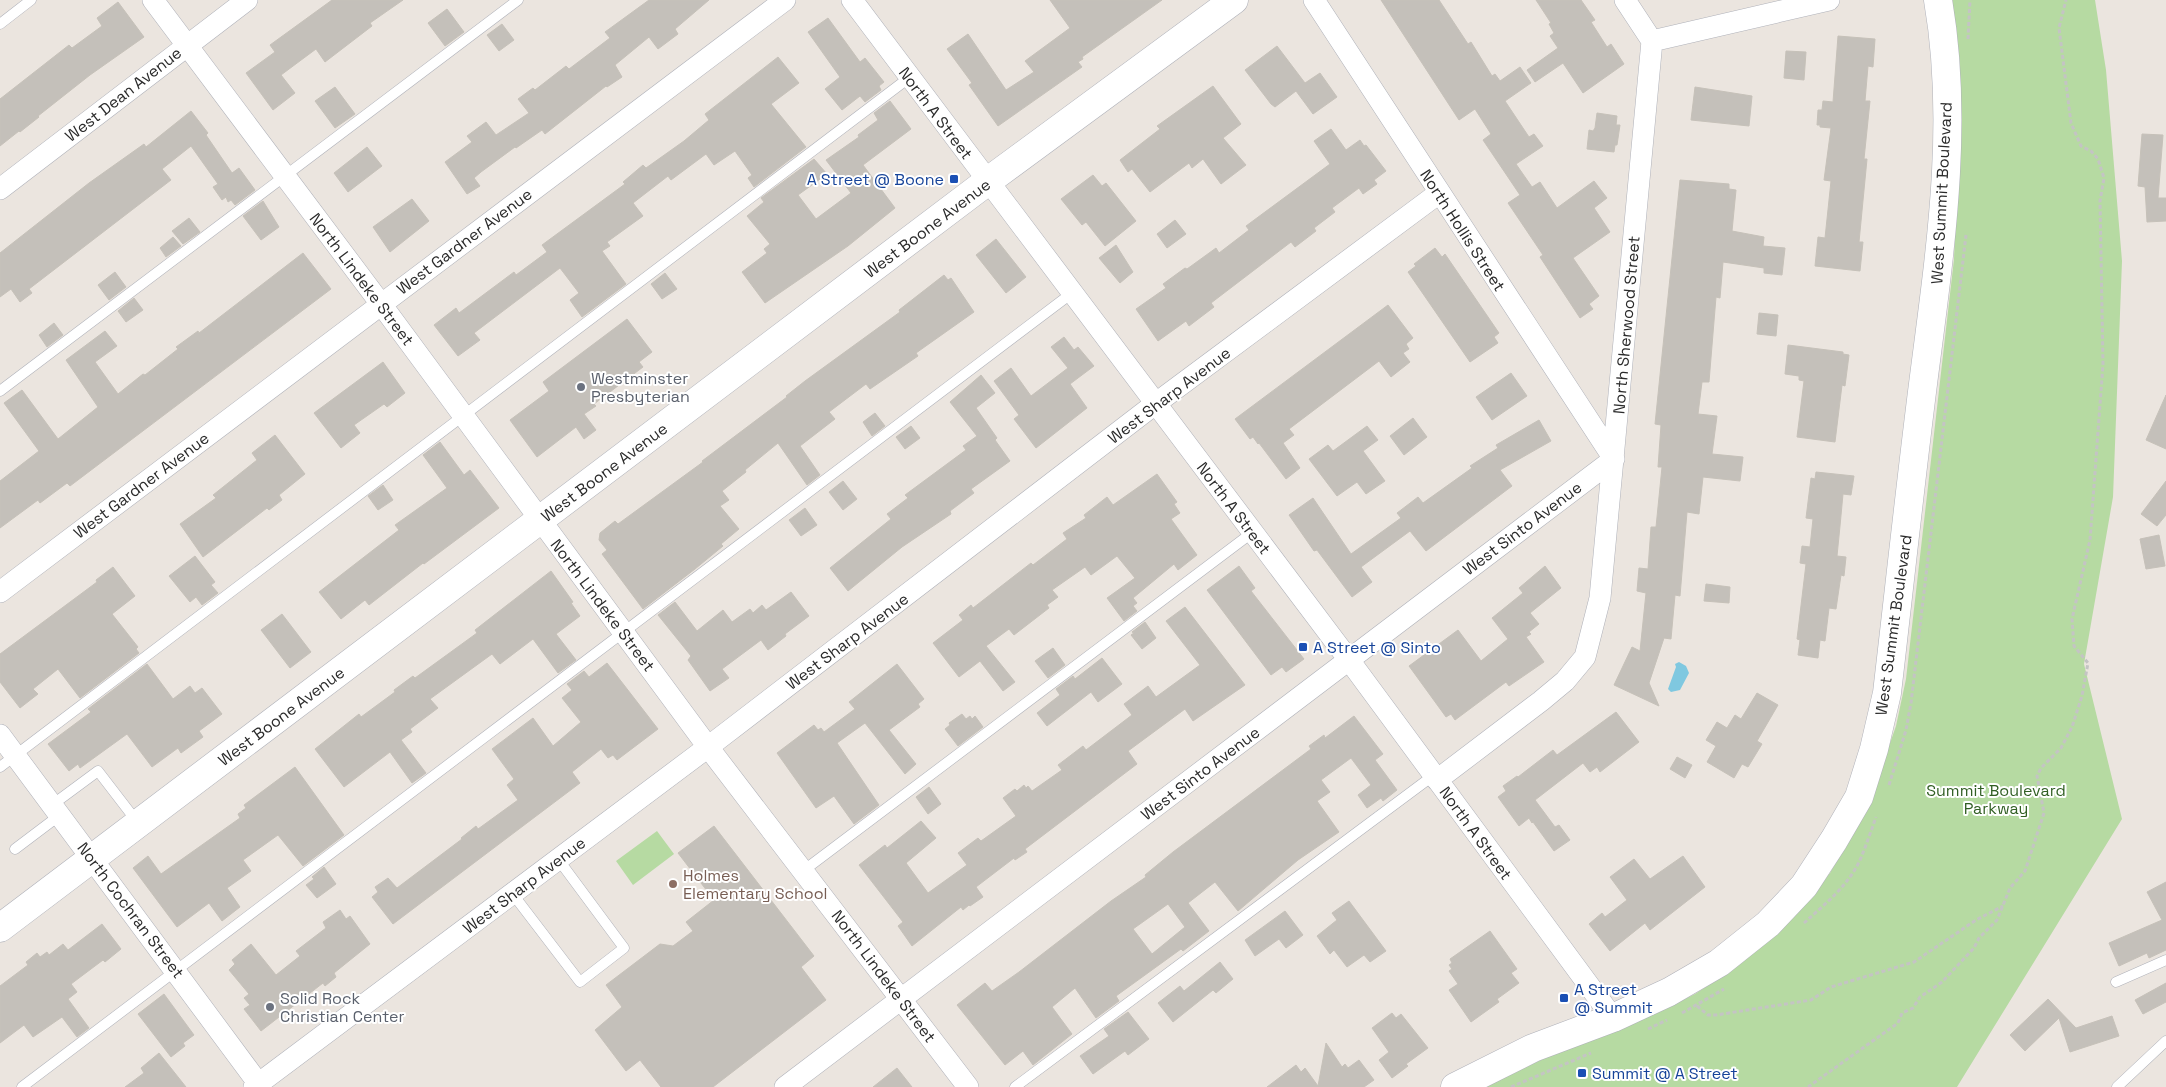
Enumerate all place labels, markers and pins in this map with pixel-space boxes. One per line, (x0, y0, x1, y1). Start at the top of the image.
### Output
place label: A Street @ Boone (807, 169, 944, 190)
marker: A Street @ Boone (948, 173, 960, 185)
place label: Westminster Presbyterian (591, 368, 690, 407)
marker: Westminster Presbyterian (575, 381, 587, 393)
place label: A Street @ Sinto (1313, 637, 1441, 658)
marker: A Street @ Sinto (1297, 641, 1309, 653)
place label: Holmes Elementary School (683, 865, 828, 904)
marker: Holmes Elementary School (667, 878, 679, 890)
place label: A Street @ Summit (1574, 979, 1653, 1018)
place label: Solid Rock Christian Center (280, 988, 405, 1027)
marker: A Street @ Summit (1558, 992, 1570, 1004)
marker: Solid Rock Christian Center (264, 1001, 276, 1013)
place label: Summit @ A Street (1592, 1063, 1738, 1084)
marker: Summit @ A Street (1576, 1067, 1588, 1079)

